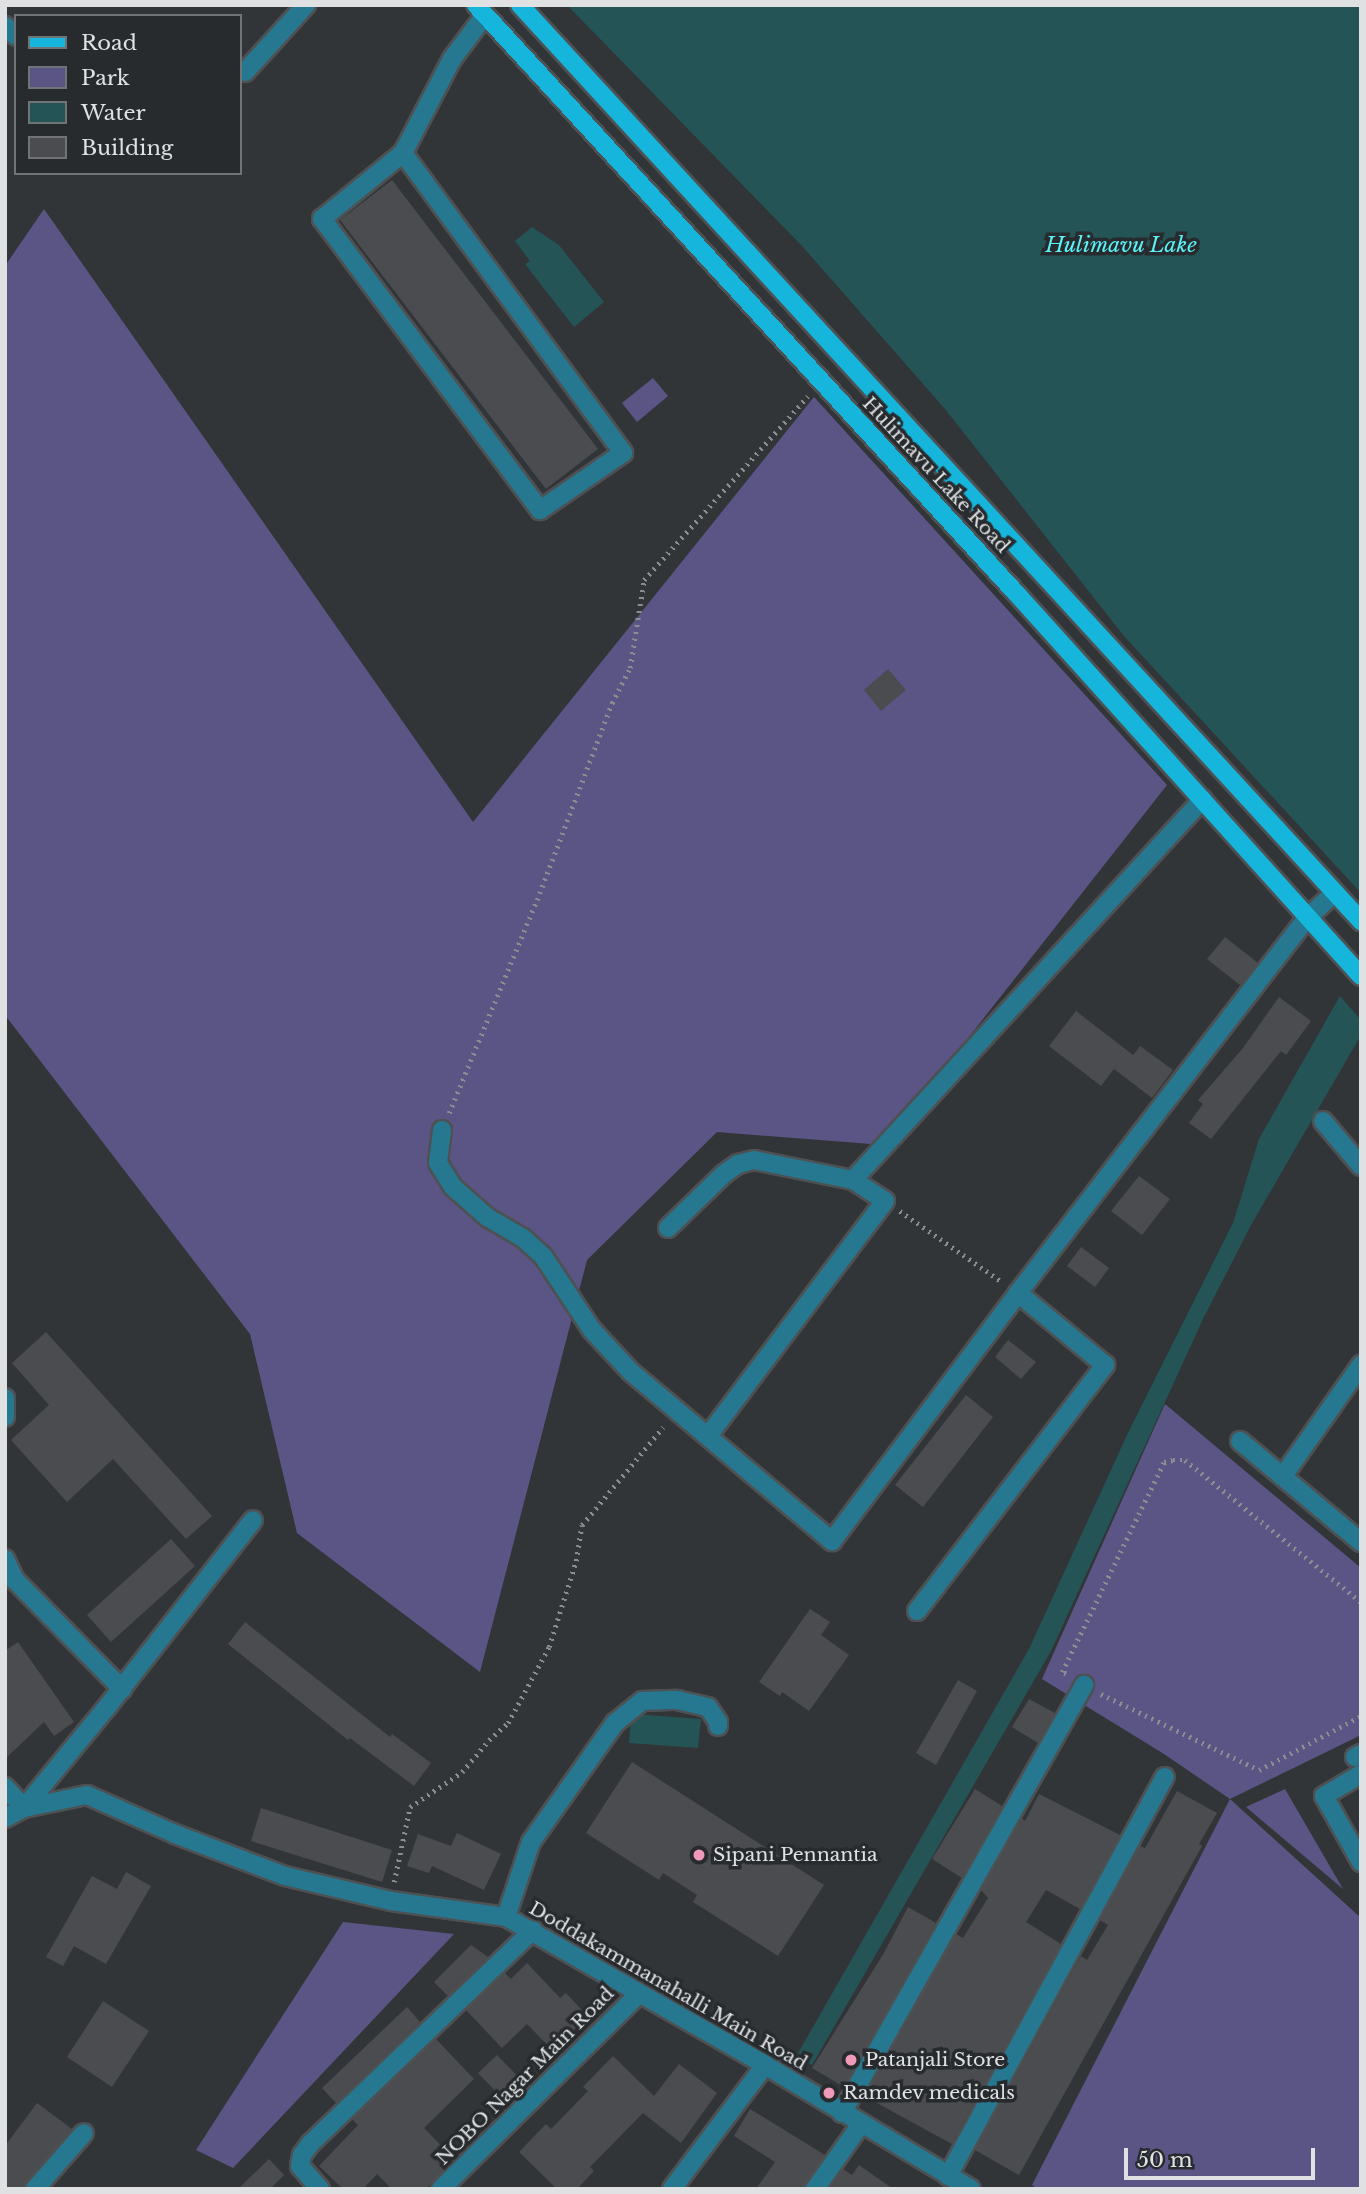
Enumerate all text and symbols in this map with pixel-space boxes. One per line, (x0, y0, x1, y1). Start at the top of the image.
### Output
legend (14, 14, 242, 175)
text: Road (81, 30, 137, 56)
text: Park (81, 65, 130, 91)
text: Water (81, 100, 145, 126)
text: Building (81, 135, 173, 161)
water label: Hulimavu Lake (1045, 232, 1197, 258)
street label: Hulimavu Lake Road (858, 392, 1014, 558)
place label: Sipani Pennantia (713, 1844, 878, 1866)
marker: Sipani Pennantia (691, 1847, 707, 1863)
street label: Doddakammanahalli Main Road (525, 1897, 811, 2075)
street label: NOBO Nagar Main Road (431, 1982, 619, 2170)
place label: Patanjali Store (865, 2049, 1005, 2071)
marker: Patanjali Store (843, 2052, 859, 2068)
place label: Ramdev medicals (843, 2082, 1015, 2104)
marker: Ramdev medicals (821, 2085, 837, 2101)
scale bar (1128, 2134, 1319, 2178)
text: 50 m (1137, 2147, 1192, 2173)

